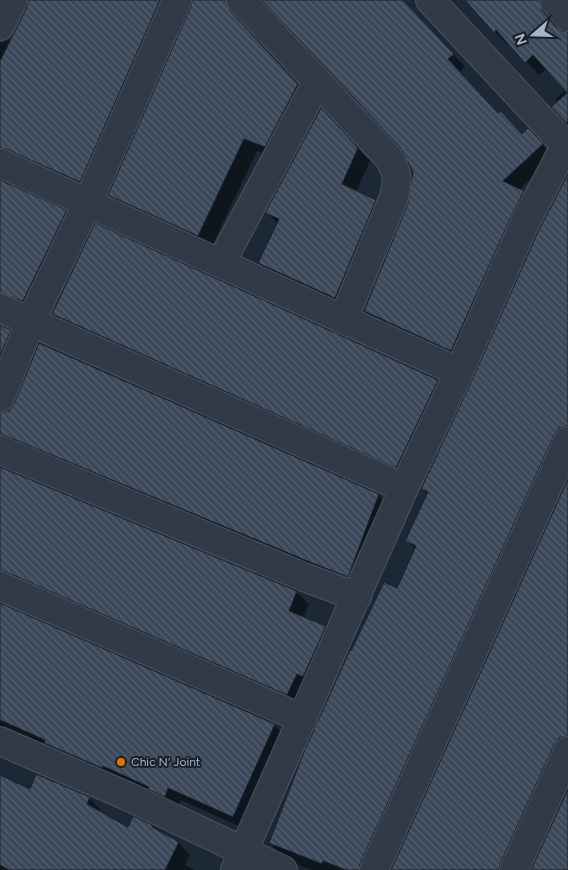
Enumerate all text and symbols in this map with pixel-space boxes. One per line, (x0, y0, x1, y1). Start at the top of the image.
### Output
north arrow (508, 10, 558, 60)
text: N (511, 31, 531, 47)
place label: Chic N' Joint (131, 755, 201, 769)
marker: Chic N' Joint (115, 756, 127, 768)

